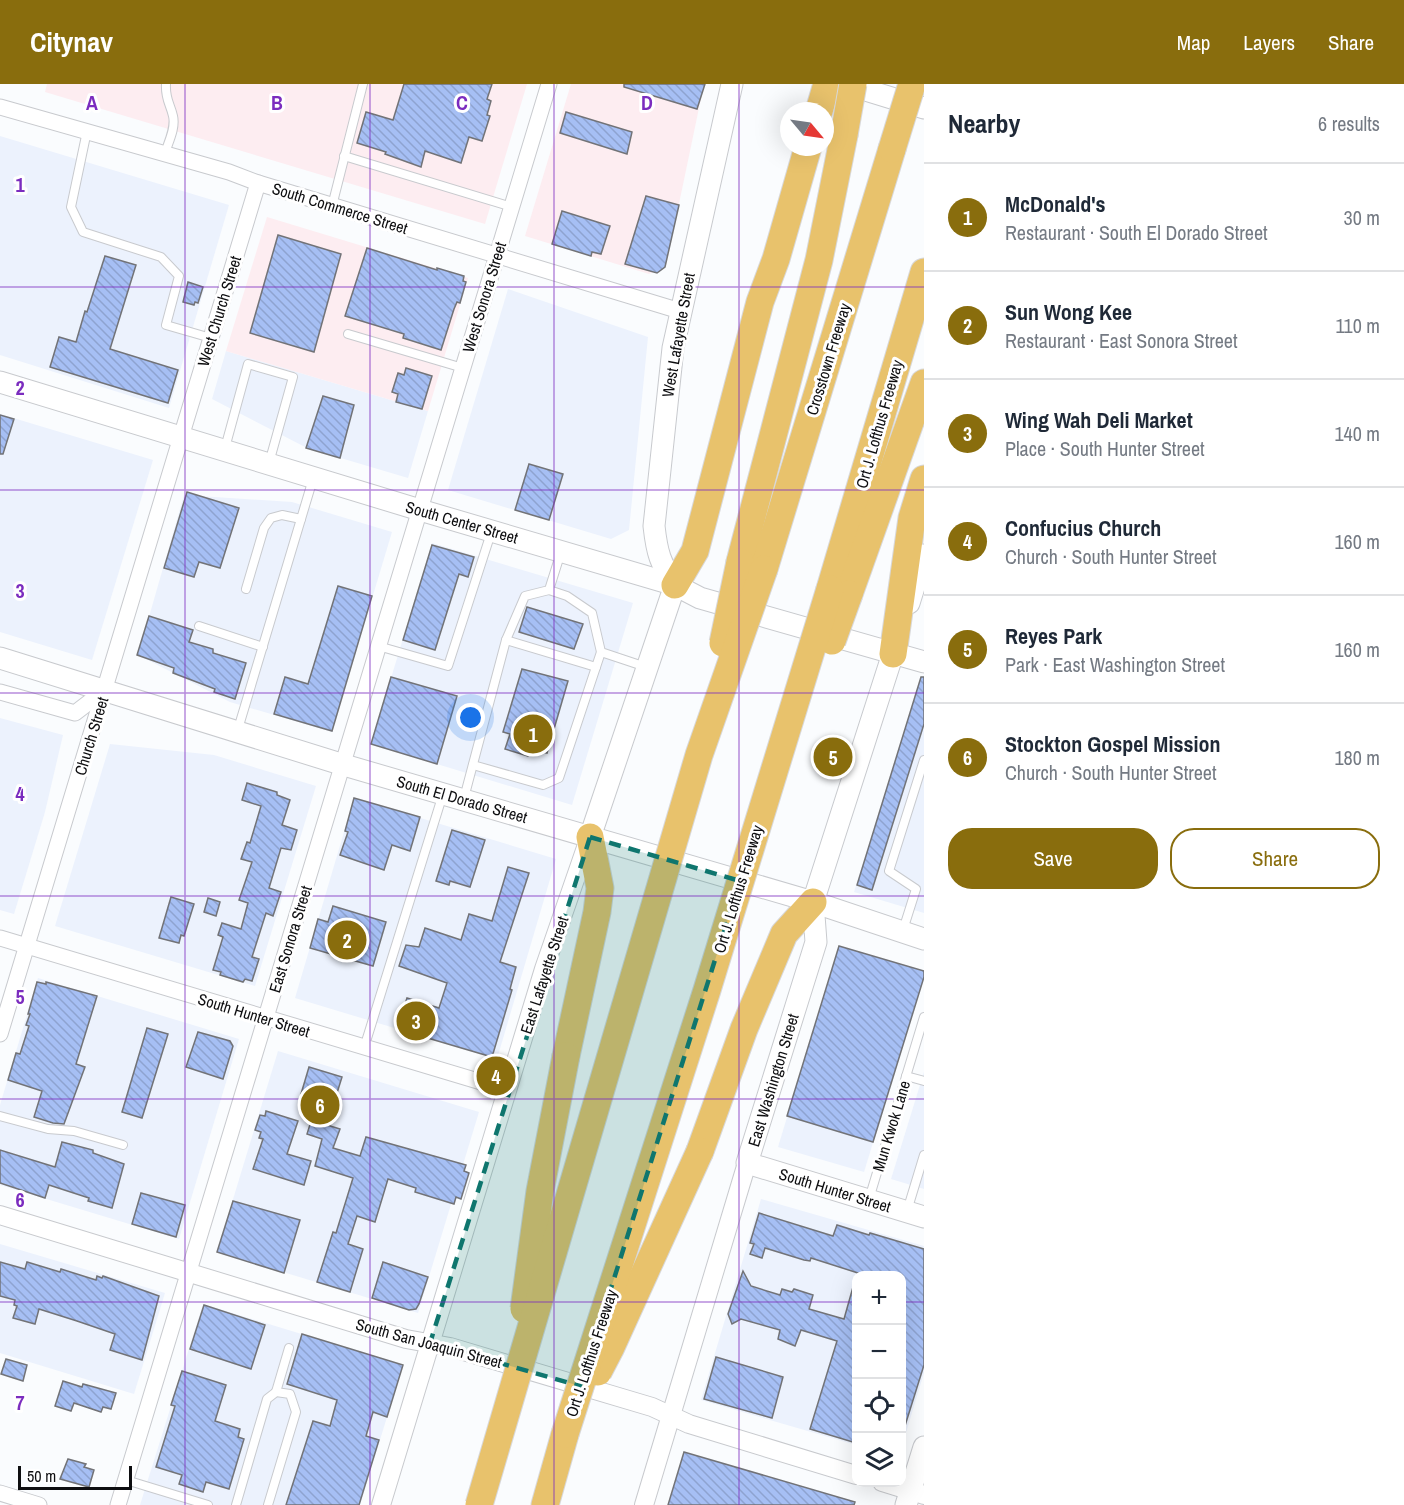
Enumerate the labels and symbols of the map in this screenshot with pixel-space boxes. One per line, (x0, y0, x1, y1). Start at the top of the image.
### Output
text: A (86, 89, 98, 116)
text: B (271, 89, 283, 116)
text: C (456, 89, 468, 116)
text: D (641, 89, 653, 116)
north arrow (780, 102, 834, 156)
text: 1 (15, 171, 25, 198)
street label: South Commerce Street (269, 177, 411, 239)
street label: West Sonora Street (457, 239, 511, 355)
street label: West Church Street (192, 253, 246, 369)
street label: West Lafayette Street (656, 271, 700, 399)
street label: Crosstown Freeway (801, 300, 856, 418)
street label: Ort J. Lofthus Freeway (850, 357, 908, 491)
text: 2 (15, 374, 25, 401)
street label: South Center Street (403, 495, 521, 549)
text: 3 (15, 577, 25, 604)
street label: Church Street (69, 694, 113, 778)
your location (456, 703, 485, 732)
pin: 1 (514, 712, 552, 756)
pin: 5 (814, 734, 852, 780)
street label: South El Dorado Street (394, 770, 530, 828)
text: 4 (15, 780, 25, 807)
street label: Ort J. Lofthus Freeway (708, 822, 768, 956)
street label: East Sonora Street (263, 882, 317, 995)
street label: East Lafayette Street (515, 913, 574, 1037)
pin: 2 (328, 918, 366, 962)
text: 5 (15, 983, 25, 1010)
street label: South Hunter Street (195, 988, 313, 1043)
pin: 3 (396, 998, 436, 1044)
street label: East Washington Street (742, 1010, 804, 1149)
pin: 4 (476, 1054, 516, 1098)
street label: Mun Kwok Lane (867, 1078, 915, 1174)
pin: 6 (300, 1082, 340, 1128)
street label: South Hunter Street (776, 1163, 894, 1218)
text: 6 (15, 1186, 25, 1213)
street label: Ort J. Lofthus Freeway (560, 1286, 622, 1420)
street label: South San Joaquin Street (354, 1313, 505, 1373)
text: 7 (15, 1389, 25, 1416)
scale bar (18, 1463, 132, 1490)

